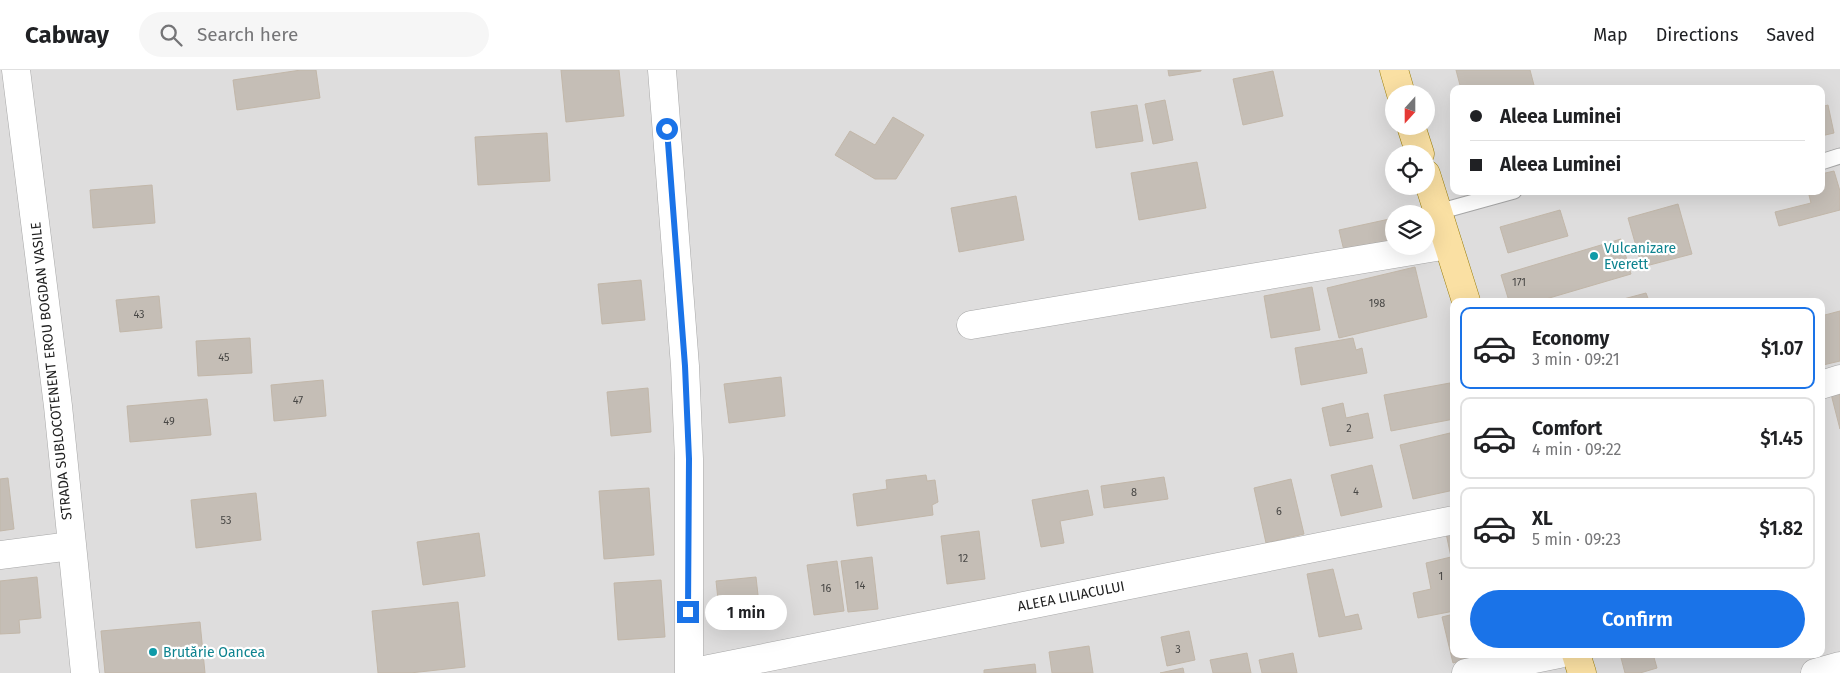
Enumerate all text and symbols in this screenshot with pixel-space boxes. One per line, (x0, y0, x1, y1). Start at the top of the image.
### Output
search box (139, 12, 489, 57)
text: Cabway (25, 21, 109, 49)
icon: search (157, 21, 185, 49)
text: Search here (197, 23, 298, 46)
text: Map (1593, 24, 1628, 46)
text: Directions (1656, 24, 1738, 46)
text: Saved (1766, 24, 1815, 46)
north arrow (1385, 85, 1435, 135)
map controls (1385, 85, 1435, 255)
text: Aleea Luminei (1500, 105, 1621, 128)
route start (656, 118, 678, 140)
button: locate (1385, 145, 1435, 195)
text: Aleea Luminei (1500, 153, 1621, 176)
button: layers (1385, 205, 1435, 255)
street label: STRADA SUBLOCOTENENT EROU BOGDAN VASILE (27, 221, 76, 521)
place label: Vulcanizare Everett (1604, 240, 1676, 273)
marker: Vulcanizare Everett (1588, 250, 1600, 262)
house number: 171 (1512, 276, 1526, 289)
house number: 198 (1369, 297, 1385, 310)
house number: 43 (133, 308, 145, 321)
icon: car (1472, 326, 1517, 371)
text: Economy (1532, 327, 1609, 350)
text: $1.07 (1761, 337, 1803, 360)
text: 3 min · 09:21 (1532, 350, 1620, 369)
house number: 45 (218, 351, 230, 364)
house number: 47 (293, 394, 303, 407)
house number: 49 (163, 415, 175, 428)
icon: car (1472, 416, 1517, 461)
text: Comfort (1532, 417, 1602, 440)
house number: 2 (1346, 422, 1352, 435)
text: $1.45 (1760, 427, 1803, 450)
text: 4 min · 09:22 (1532, 440, 1622, 459)
house number: 4 (1353, 485, 1359, 498)
house number: 8 (1131, 486, 1137, 499)
house number: 6 (1276, 505, 1282, 518)
icon: car (1472, 506, 1517, 551)
text: XL (1532, 507, 1553, 530)
house number: 53 (221, 514, 231, 527)
text: $1.82 (1760, 517, 1803, 540)
text: 5 min · 09:23 (1532, 530, 1621, 549)
house number: 12 (958, 552, 968, 565)
house number: 1 (1439, 570, 1443, 583)
street label: ALEEA LILIACULUI (1016, 578, 1126, 615)
house number: 14 (855, 579, 865, 592)
house number: 16 (821, 582, 831, 595)
button: Confirm (1470, 590, 1805, 648)
callout: 1 min (706, 594, 788, 630)
route end (677, 601, 699, 623)
text: 1 min (727, 603, 765, 622)
house number: 3 (1175, 643, 1181, 656)
place label: Brutărie Oancea (163, 644, 265, 661)
marker: Brutărie Oancea (147, 646, 159, 658)

